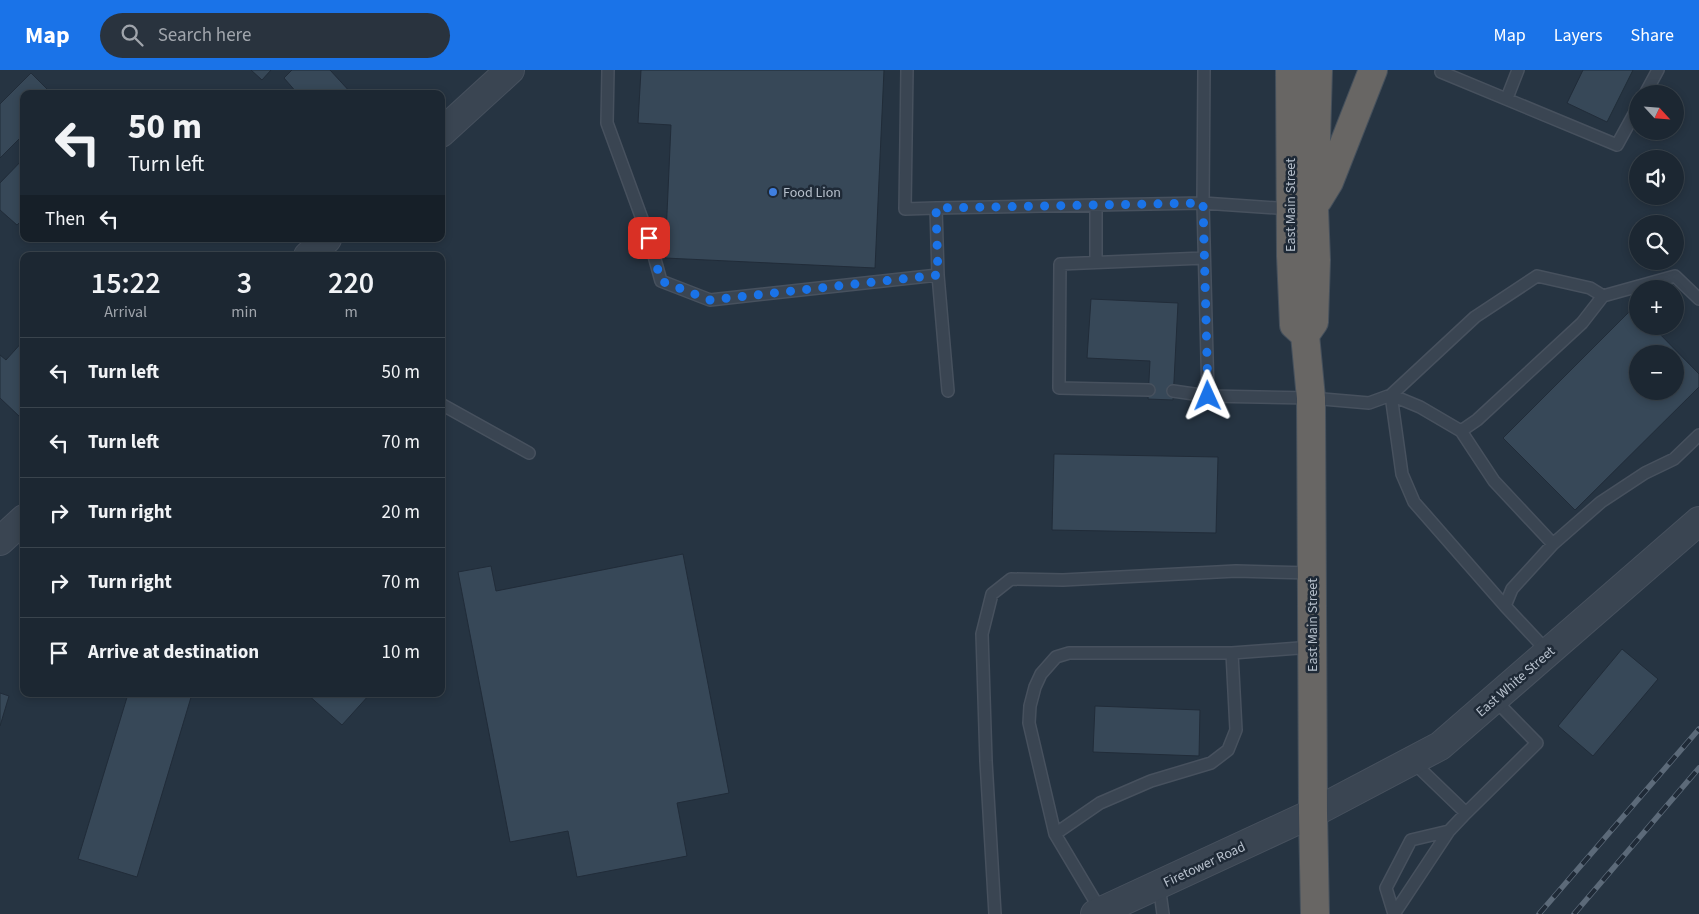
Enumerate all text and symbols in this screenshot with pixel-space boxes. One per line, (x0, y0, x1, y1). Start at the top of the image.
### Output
search box (100, 13, 450, 58)
text: Map (25, 18, 70, 53)
icon: search (118, 21, 146, 49)
text: Search here (158, 22, 251, 49)
text: Map (1494, 23, 1526, 48)
text: Layers (1554, 23, 1603, 48)
text: Share (1631, 23, 1674, 48)
north arrow (1629, 85, 1684, 140)
map controls (1629, 85, 1684, 400)
text: 50 m (128, 102, 202, 152)
icon: left (45, 110, 110, 175)
text: Turn left (128, 148, 204, 180)
button: sound (1629, 150, 1684, 205)
street label: East Main Street (1281, 158, 1301, 252)
place label: Food Lion (783, 183, 841, 203)
marker: Food Lion (767, 186, 779, 198)
icon: left (95, 205, 123, 233)
text: Then (45, 206, 85, 233)
button: search (1629, 215, 1684, 270)
pin (628, 217, 670, 259)
icon: arrive (635, 224, 663, 252)
text: 15:22 (91, 262, 161, 305)
text: 3 (237, 262, 252, 305)
text: 220 (328, 262, 374, 305)
button: + (1629, 280, 1684, 335)
text: Arrival (104, 301, 147, 323)
text: min (231, 301, 257, 323)
text: m (345, 301, 358, 323)
button: − (1629, 345, 1684, 400)
icon: left (45, 359, 73, 387)
text: Turn left (88, 359, 159, 386)
text: 50 m (382, 359, 420, 386)
position arrow (1181, 369, 1233, 421)
icon: left (45, 429, 73, 457)
text: Turn left (88, 429, 159, 456)
text: 70 m (382, 429, 420, 456)
icon: right (45, 499, 73, 527)
text: Turn right (88, 499, 172, 526)
text: 20 m (382, 499, 420, 526)
icon: right (45, 569, 73, 597)
text: Turn right (88, 569, 172, 596)
text: 70 m (382, 569, 420, 596)
street label: East Main Street (1303, 578, 1323, 672)
icon: arrive (45, 639, 73, 667)
text: Arrive at destination (88, 639, 259, 666)
text: 10 m (382, 639, 420, 666)
street label: East White Street (1472, 642, 1560, 722)
street label: Firetower Road (1160, 837, 1249, 893)

